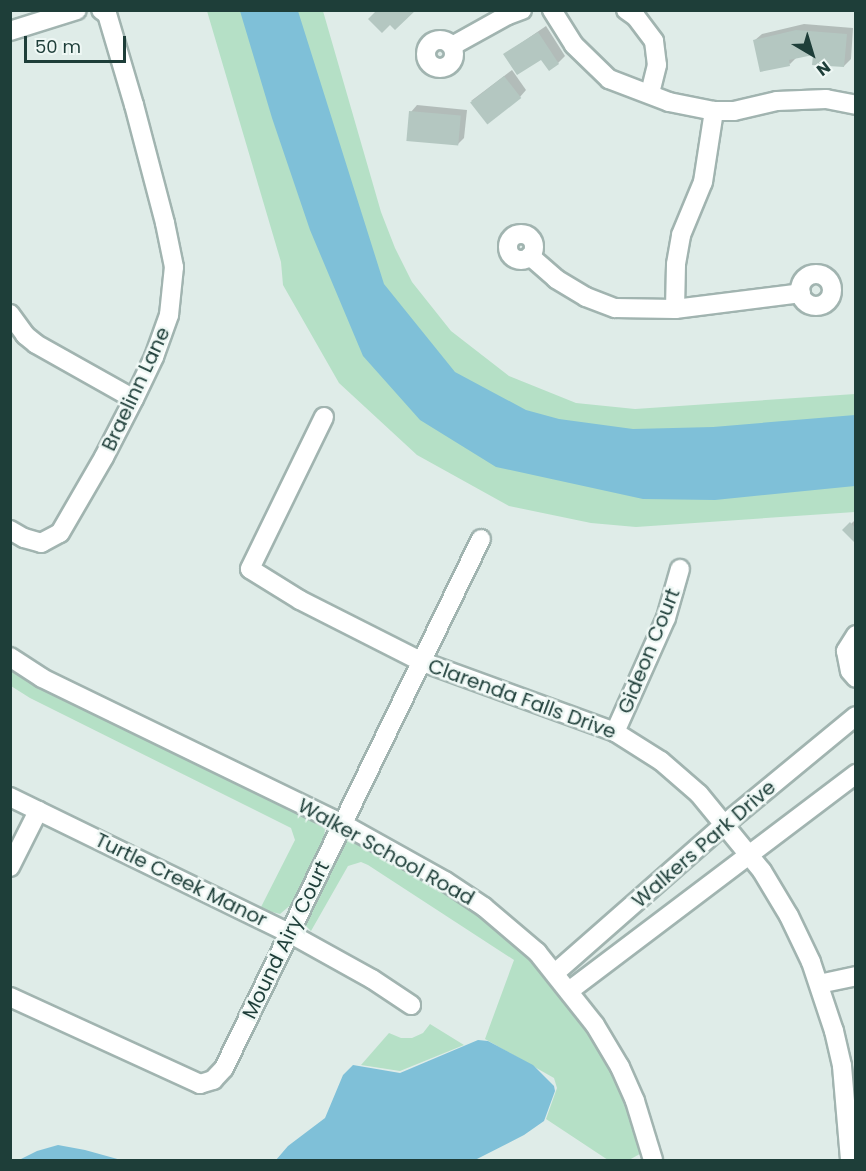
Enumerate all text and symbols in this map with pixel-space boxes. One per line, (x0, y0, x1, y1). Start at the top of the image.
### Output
scale bar (27, 24, 129, 62)
north arrow (782, 24, 842, 84)
text: 50 m (35, 34, 81, 59)
text: N (812, 56, 835, 81)
street label: Braelinn Lane (97, 323, 175, 455)
street label: Gideon Court (613, 585, 685, 717)
street label: Clarenda Falls Drive (425, 654, 619, 744)
street label: Walkers Park Drive (627, 775, 781, 913)
street label: Walker School Road (294, 794, 478, 910)
street label: Turtle Creek Manor (91, 828, 271, 932)
street label: Mound Airy Court (237, 857, 335, 1023)

